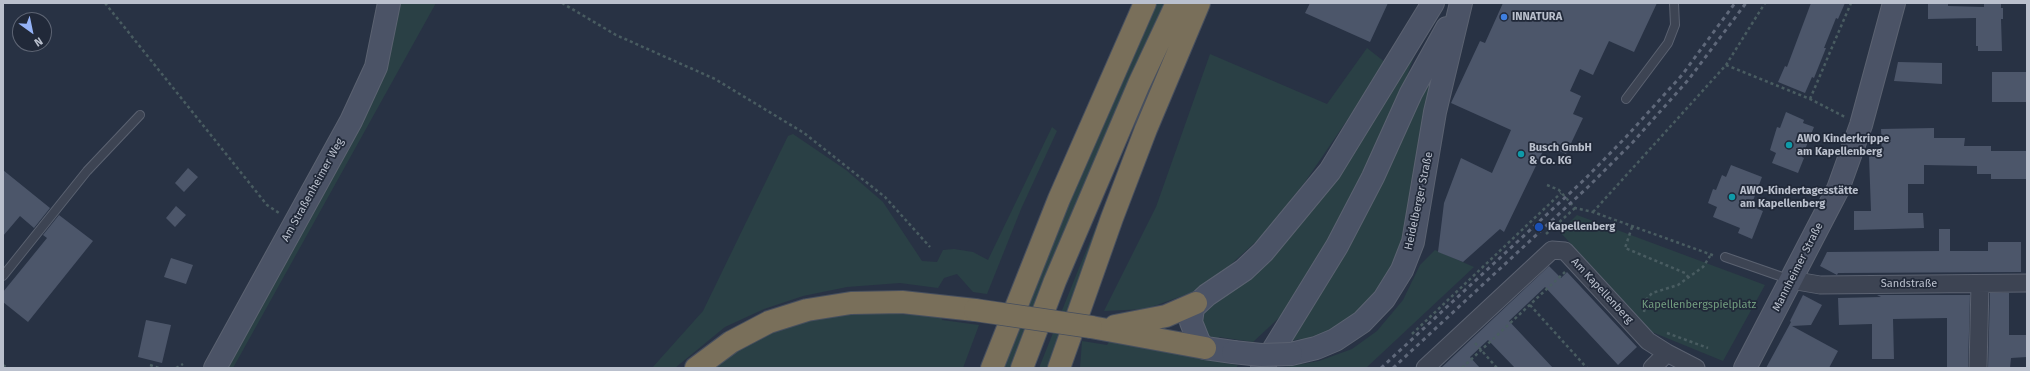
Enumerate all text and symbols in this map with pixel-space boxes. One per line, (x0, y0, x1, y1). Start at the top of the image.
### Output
place label: INNATURA (1512, 10, 1562, 24)
north arrow (12, 12, 52, 52)
marker: INNATURA (1499, 12, 1509, 22)
text: N (32, 34, 45, 49)
place label: AWO Kinderkrippe am Kapellenberg (1797, 132, 1889, 158)
street label: Am Straßenheimer Weg (279, 136, 347, 244)
marker: AWO Kinderkrippe am Kapellenberg (1784, 140, 1794, 150)
place label: Busch GmbH & Co. KG (1529, 141, 1592, 167)
marker: Busch GmbH & Co. KG (1516, 149, 1526, 159)
street label: Heidelberger Straße (1402, 151, 1436, 251)
place label: AWO-Kindertagesstätte am Kapellenberg (1740, 184, 1858, 210)
marker: AWO-Kindertagesstätte am Kapellenberg (1727, 192, 1737, 202)
place label: Kapellenberg (1548, 220, 1615, 234)
street label: Mannheimer Straße (1770, 220, 1826, 314)
marker: Kapellenberg (1533, 221, 1545, 233)
street label: Am Kapellenberg (1568, 256, 1636, 326)
street label: Sandstraße (1881, 277, 1937, 291)
park label: Kapellenbergspielplatz (1642, 298, 1756, 312)

